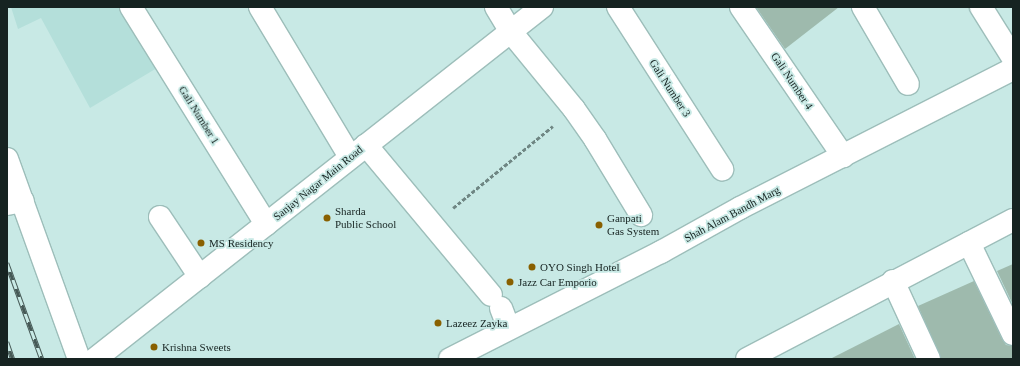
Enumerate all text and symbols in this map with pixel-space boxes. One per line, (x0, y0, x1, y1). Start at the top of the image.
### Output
street label: Gali Number 4 (766, 46, 818, 116)
street label: Gali Number 3 (644, 53, 696, 123)
street label: Gali Number 1 (174, 80, 224, 150)
street label: Sanjay Nagar Main Road (265, 138, 371, 228)
street label: Shah Alam Bandh Marg (675, 180, 789, 248)
place label: Sharda Public School (335, 205, 403, 231)
place label: Ganpati Gas System (607, 212, 667, 238)
marker: Sharda Public School (322, 213, 332, 223)
marker: Ganpati Gas System (594, 220, 604, 230)
place label: MS Residency (209, 236, 280, 250)
marker: MS Residency (196, 238, 206, 248)
place label: OYO Singh Hotel (540, 260, 626, 274)
marker: OYO Singh Hotel (527, 262, 537, 272)
place label: Jazz Car Emporio (518, 275, 605, 289)
marker: Jazz Car Emporio (505, 277, 515, 287)
place label: Lazeez Zayka (446, 316, 514, 330)
marker: Lazeez Zayka (433, 318, 443, 328)
place label: Krishna Sweets (162, 340, 240, 354)
marker: Krishna Sweets (149, 342, 159, 352)

